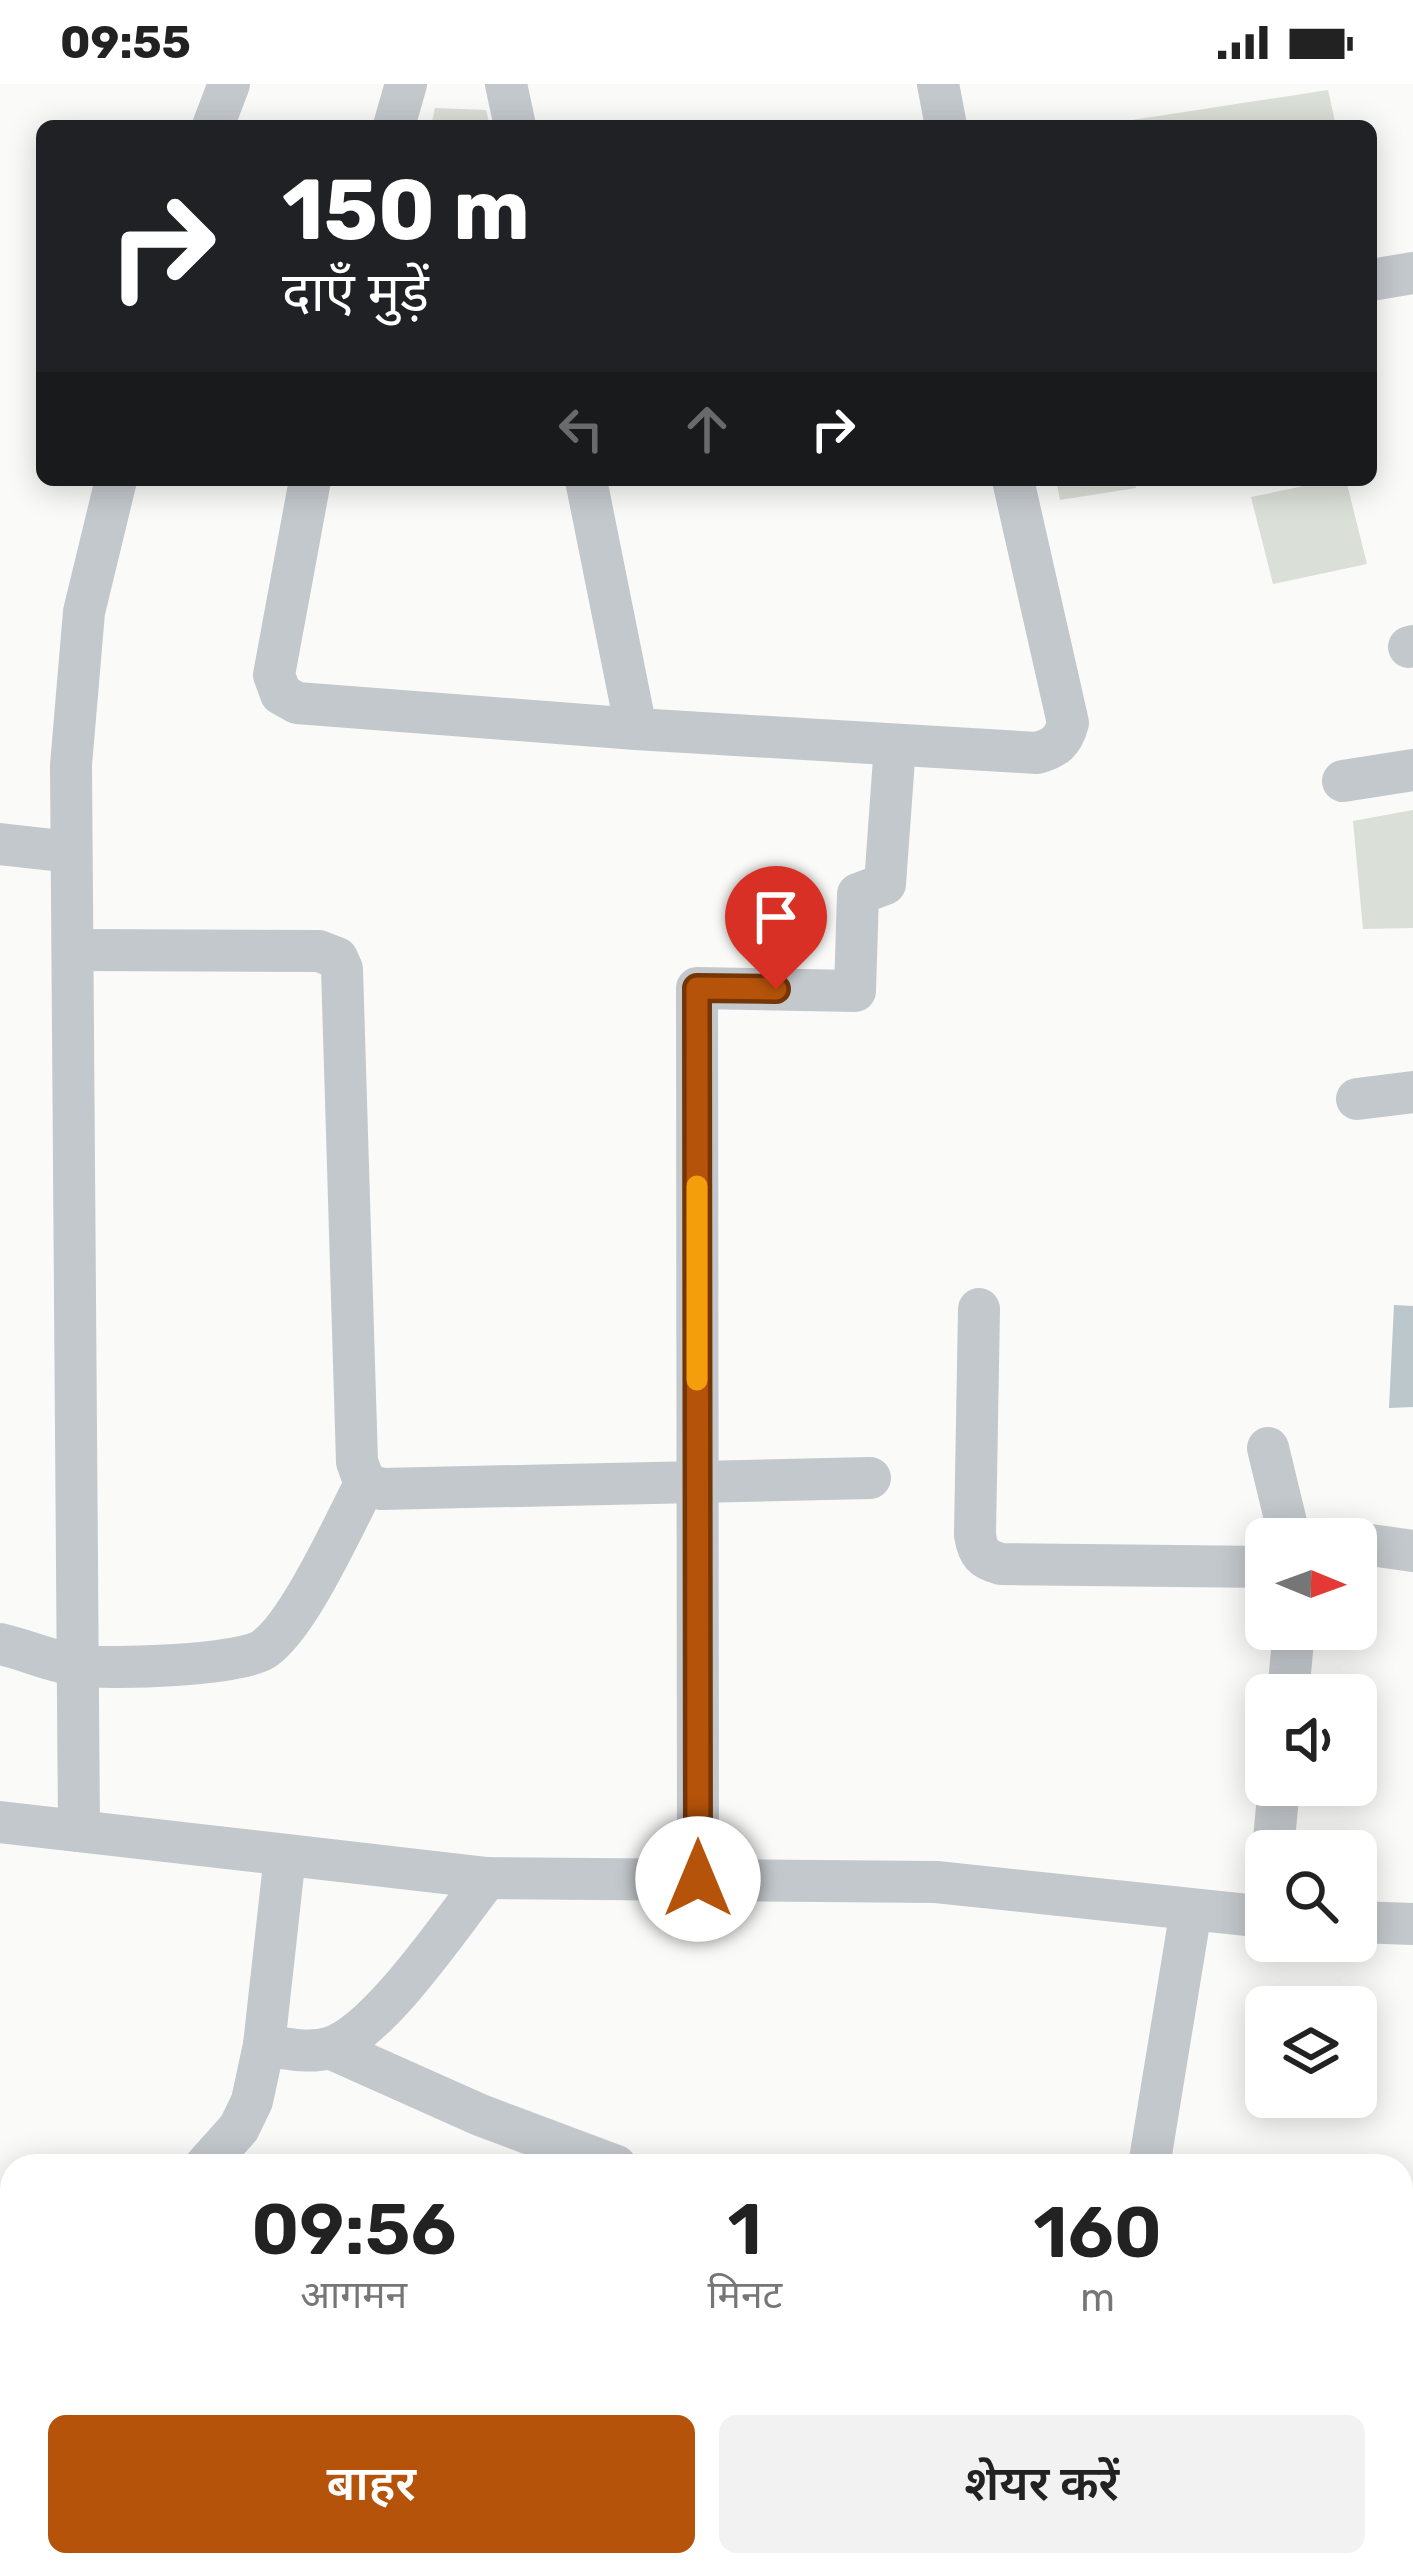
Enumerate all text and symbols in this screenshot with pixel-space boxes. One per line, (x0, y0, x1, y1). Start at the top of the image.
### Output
text: 09:55 (60, 16, 191, 69)
text: 150 m (282, 160, 530, 260)
icon: right (84, 168, 240, 324)
text: दाएँ मुड़ें (282, 261, 429, 325)
icon: left (548, 396, 614, 462)
icon: ahead (674, 396, 740, 462)
icon: right (800, 396, 866, 462)
pin (725, 866, 827, 989)
icon: arrive (743, 884, 809, 950)
north arrow (1245, 1518, 1377, 1650)
map controls (1245, 1518, 1377, 2118)
button: sound (1245, 1674, 1377, 1806)
position arrow (635, 1816, 761, 1942)
button: search (1245, 1830, 1377, 1962)
button: layers (1245, 1986, 1377, 2118)
text: 09:56 (251, 2187, 456, 2272)
text: 1 (728, 2187, 762, 2272)
text: 160 (1033, 2190, 1162, 2275)
text: आगमन (300, 2272, 407, 2318)
text: मिनट (707, 2272, 782, 2318)
text: m (1080, 2275, 1115, 2321)
button: बाहर (48, 2415, 695, 2553)
button: शेयर करें (719, 2415, 1365, 2553)

